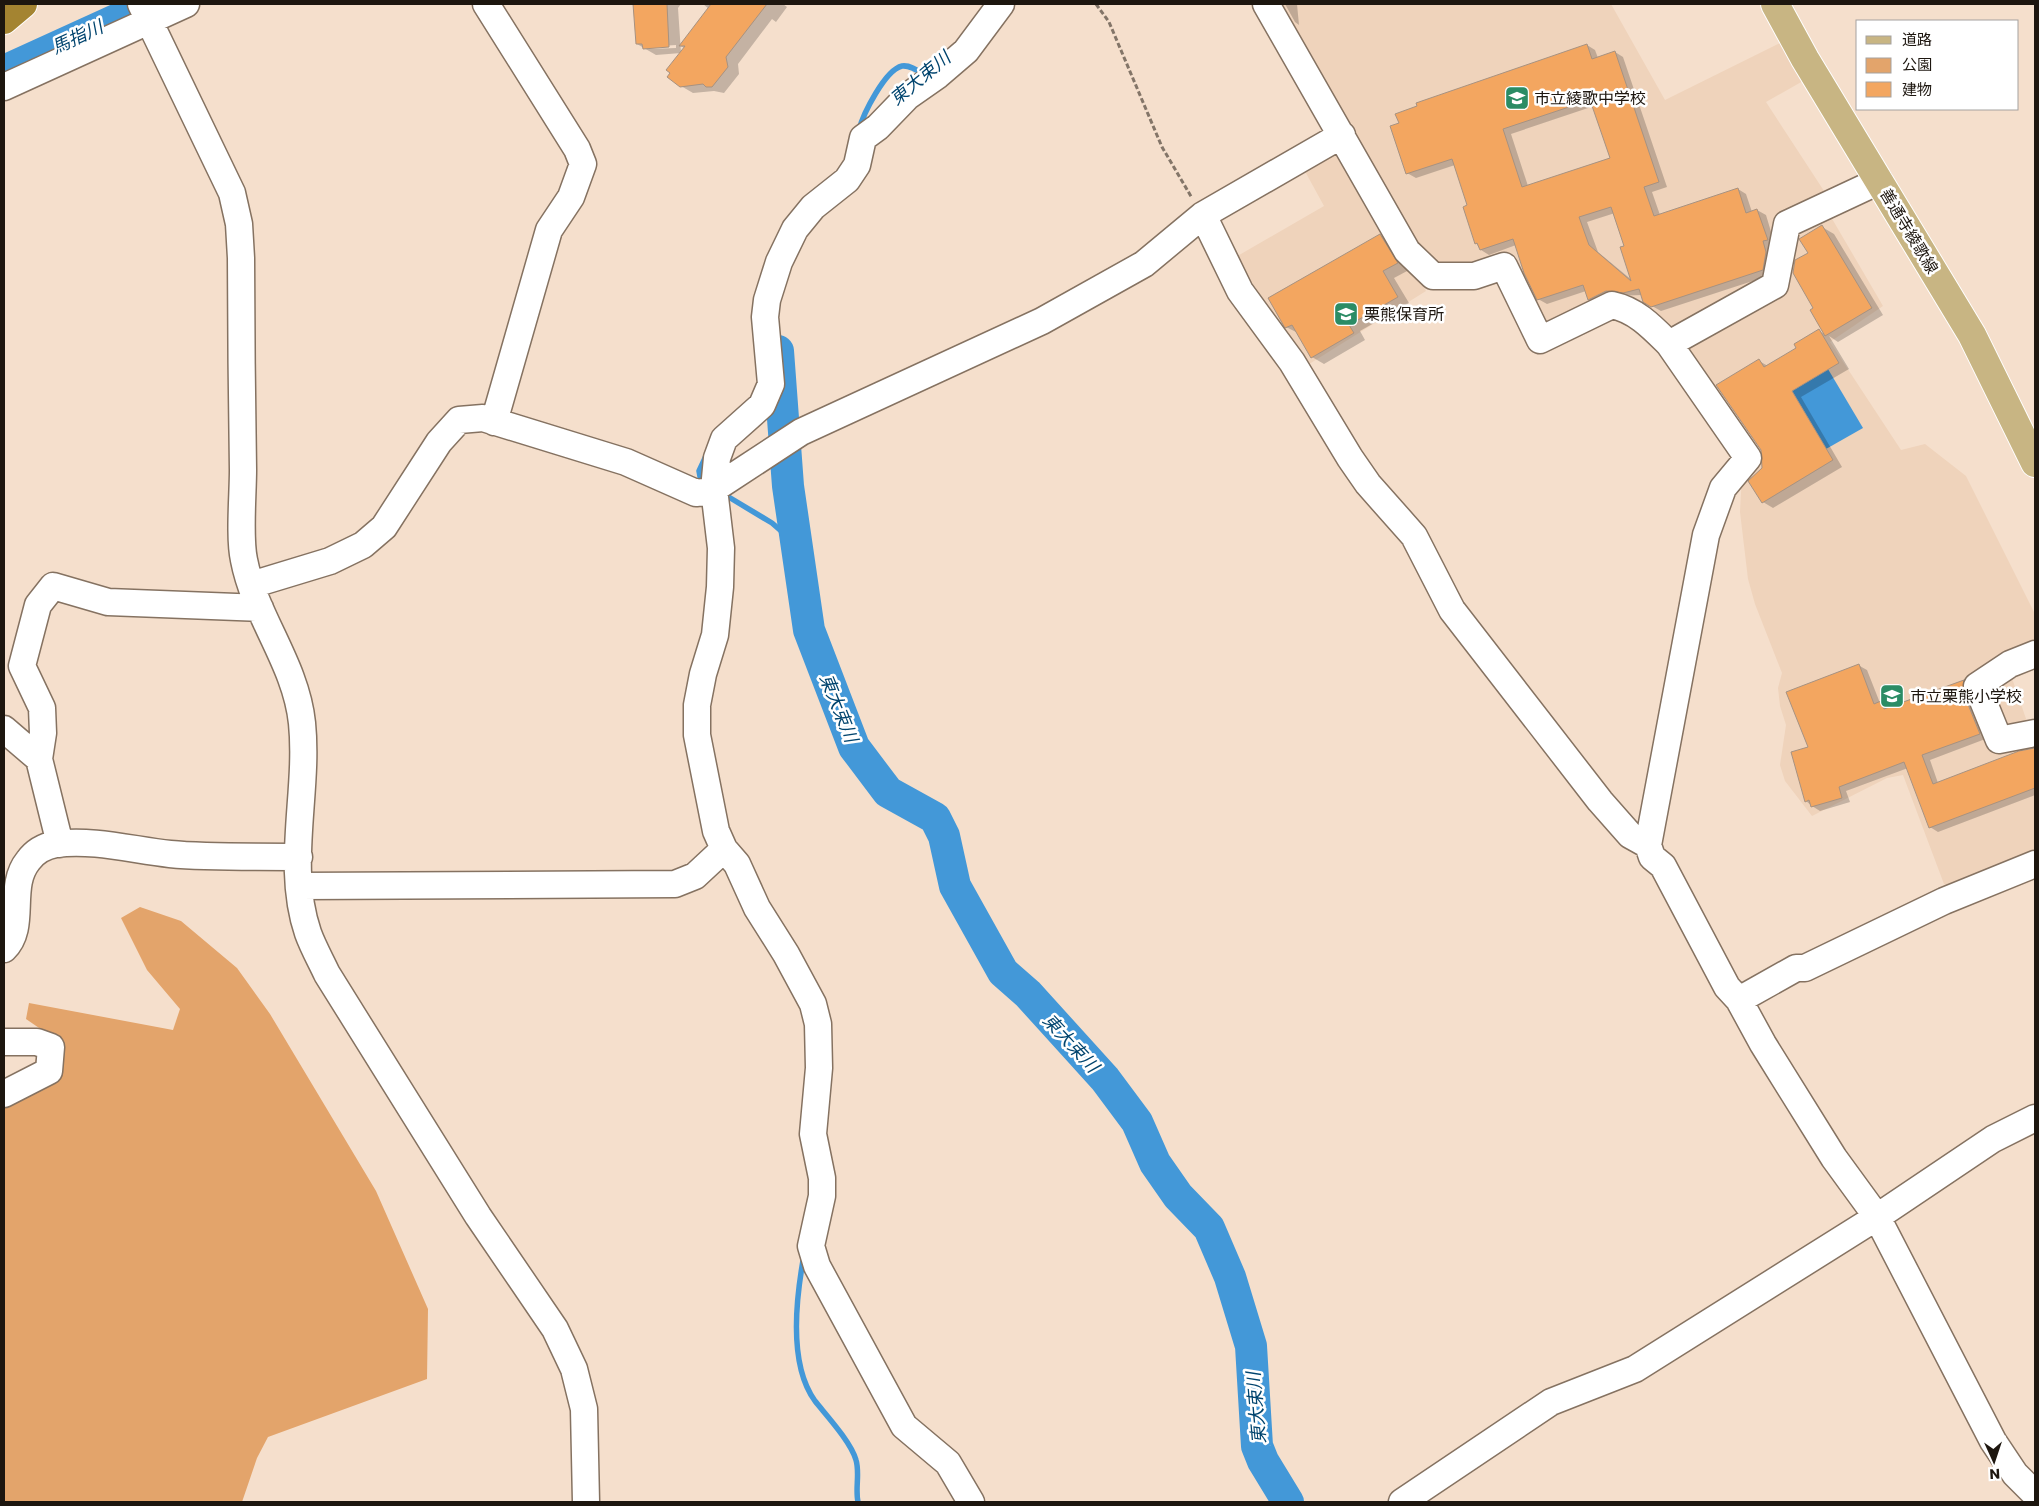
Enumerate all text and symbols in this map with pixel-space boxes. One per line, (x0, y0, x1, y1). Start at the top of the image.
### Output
water label: 馬指川 (47, 13, 109, 60)
legend (1856, 20, 2019, 110)
text: 道路 (1902, 29, 1932, 50)
water label: 東大束川 (884, 44, 957, 111)
text: 公園 (1902, 54, 1932, 75)
text: 建物 (1902, 79, 1932, 100)
school or university icon: 市立綾歌中学校 (1504, 85, 1530, 111)
place label: 市立綾歌中学校 (1534, 87, 1646, 110)
street label: 善通寺綾歌線 (1874, 184, 1944, 278)
school or university icon: 栗熊保育所 (1333, 301, 1359, 327)
place label: 栗熊保育所 (1364, 303, 1444, 326)
water label: 東大束川 (814, 670, 865, 748)
school or university icon: 市立栗熊小学校 (1879, 683, 1905, 709)
place label: 市立栗熊小学校 (1910, 685, 2022, 708)
water label: 東大束川 (1037, 1008, 1106, 1079)
water label: 東大束川 (1240, 1369, 1272, 1445)
north arrow (1969, 1436, 2019, 1486)
text: N (1989, 1464, 2000, 1484)

